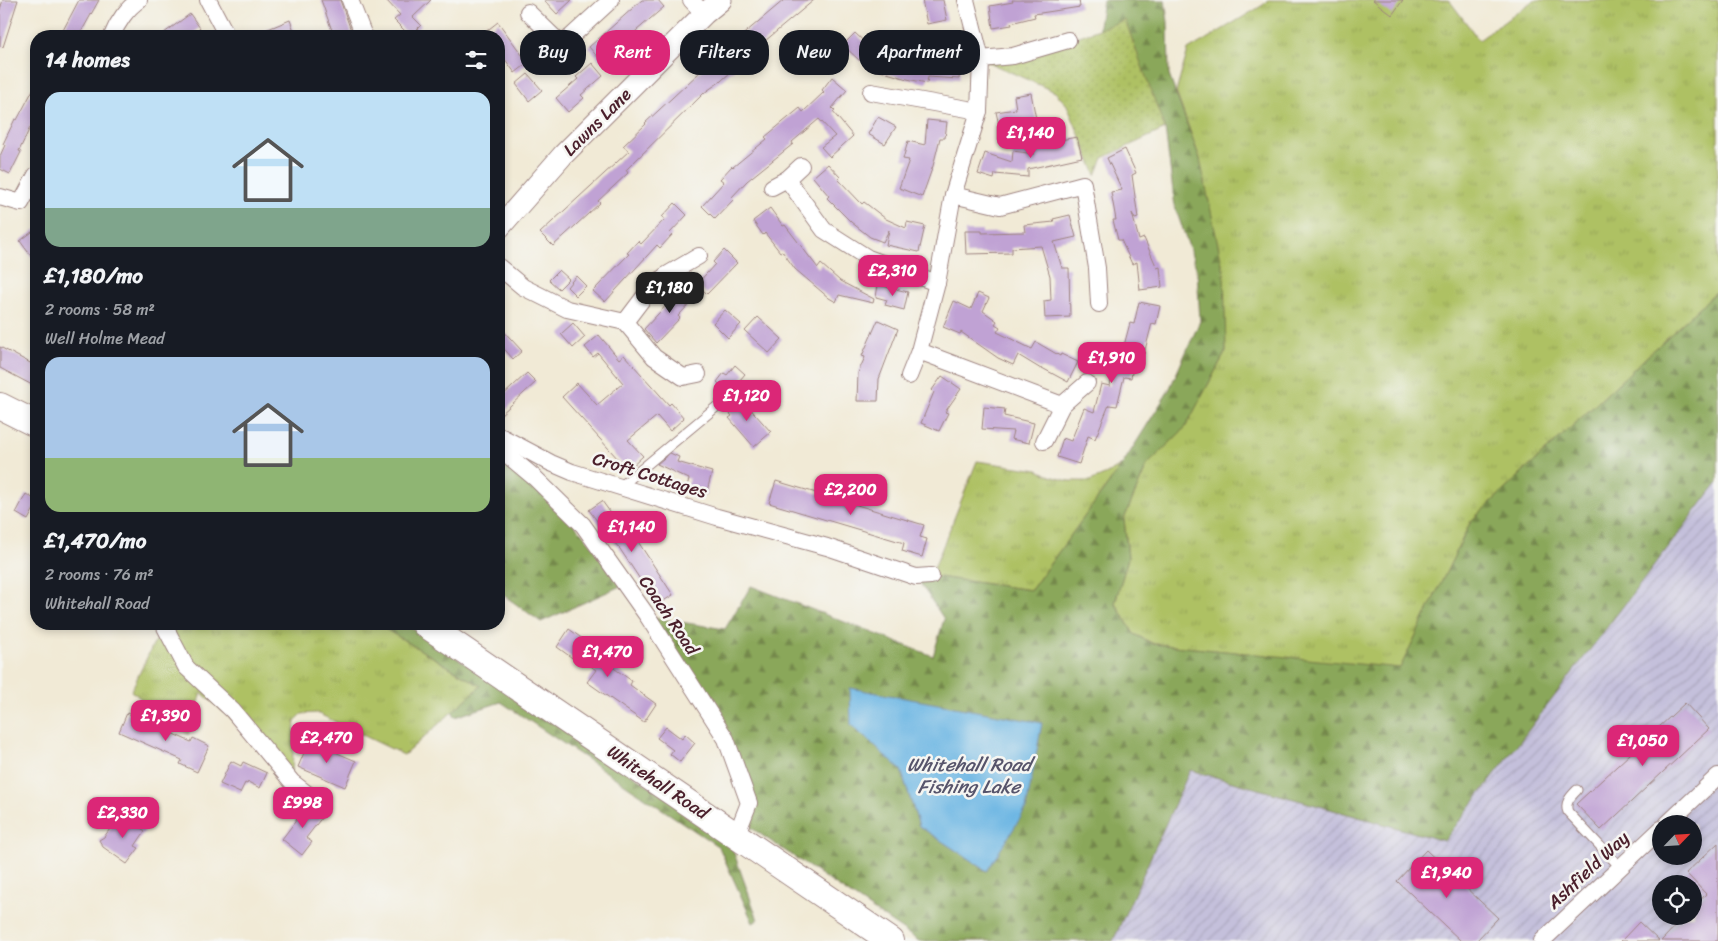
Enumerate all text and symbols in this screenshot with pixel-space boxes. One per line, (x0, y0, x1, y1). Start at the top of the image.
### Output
chip: Buy (520, 30, 586, 75)
chip: Rent (596, 30, 670, 75)
chip: Filters (680, 30, 769, 75)
chip: New (779, 30, 849, 75)
chip: Apartment (859, 30, 980, 75)
text: 14 homes (45, 41, 130, 79)
icon: filters (462, 46, 490, 74)
street label: Lawns Lane (555, 80, 639, 164)
pin: £1,140 (990, 116, 1072, 159)
text: £1,140 (1008, 118, 1054, 147)
icon: home (223, 125, 313, 215)
pin: £2,310 (852, 254, 934, 297)
text: £2,310 (869, 256, 917, 285)
text: £1,180/mo (45, 257, 143, 295)
pin: £1,180 (629, 272, 711, 314)
text: £1,180 (647, 273, 693, 302)
text: 2 rooms · 58 m² (45, 295, 155, 324)
text: Well Holme Mead (45, 324, 165, 353)
pin: £1,910 (1071, 342, 1153, 384)
text: £1,910 (1089, 343, 1135, 372)
pin: £1,120 (706, 380, 788, 422)
text: £1,120 (724, 381, 770, 410)
icon: home (223, 390, 313, 480)
street label: Croft Cottages (589, 442, 712, 508)
pin: £2,200 (810, 474, 892, 516)
text: £2,200 (825, 475, 877, 504)
pin: £1,140 (591, 510, 673, 553)
text: £1,140 (609, 512, 655, 541)
text: £1,470/mo (45, 522, 146, 560)
text: 2 rooms · 76 m² (45, 560, 154, 589)
street label: Coach Road (630, 568, 709, 663)
text: Whitehall Road (45, 589, 149, 618)
pin: £1,470 (567, 636, 649, 678)
text: £1,470 (584, 637, 632, 666)
pin: £1,390 (125, 700, 207, 742)
text: £1,390 (142, 701, 190, 730)
pin: £2,470 (286, 722, 368, 764)
text: £2,470 (301, 723, 353, 752)
pin: £1,050 (1602, 724, 1684, 767)
text: £1,050 (1618, 726, 1668, 755)
street label: Whitehall Road (600, 736, 717, 829)
water label: Whitehall Road Fishing Lake (907, 748, 1036, 803)
pin: £998 (273, 786, 333, 829)
text: £998 (284, 788, 322, 817)
pin: £2,330 (82, 796, 164, 839)
text: £2,330 (98, 798, 148, 827)
north arrow (1652, 815, 1702, 865)
map controls (1652, 815, 1702, 925)
street label: Ashfield Way (1538, 823, 1637, 918)
pin: £1,940 (1406, 856, 1488, 899)
text: £1,940 (1422, 858, 1472, 887)
button: locate (1652, 875, 1702, 925)

